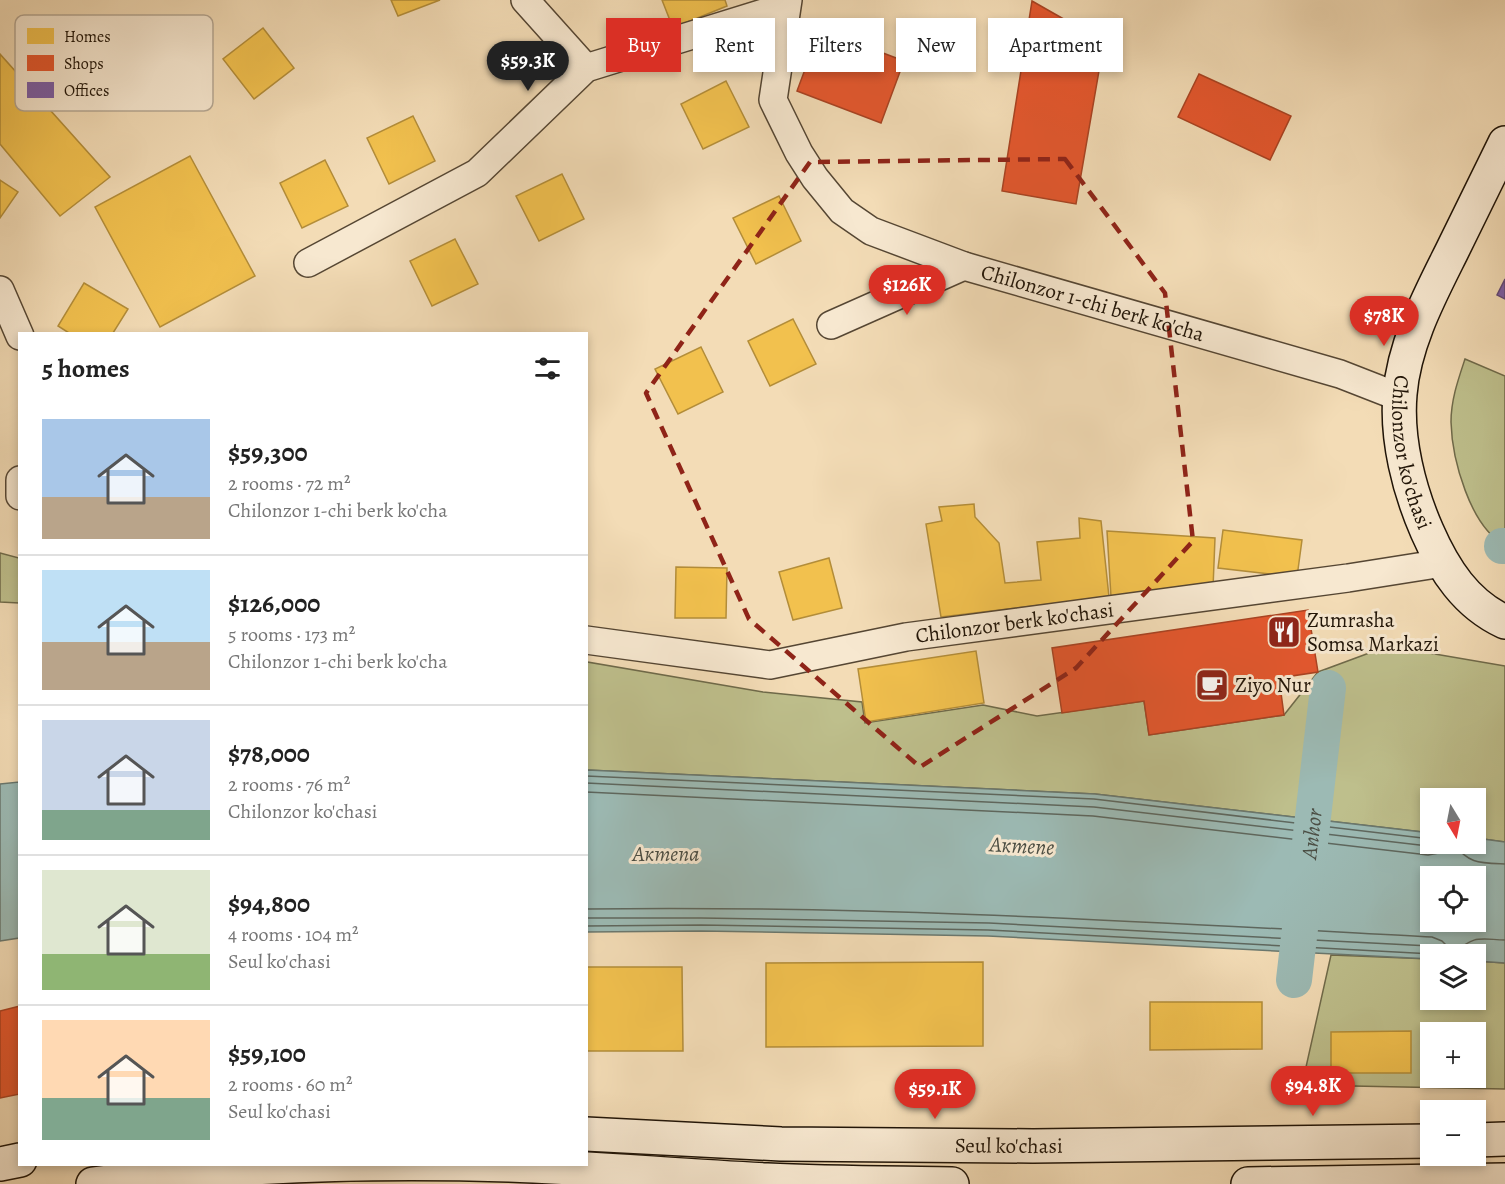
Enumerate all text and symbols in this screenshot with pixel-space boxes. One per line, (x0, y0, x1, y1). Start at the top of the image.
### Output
legend (15, 15, 213, 111)
chip: Buy (606, 18, 681, 72)
chip: Rent (693, 18, 775, 72)
chip: Filters (787, 18, 884, 72)
chip: New (896, 18, 976, 72)
chip: Apartment (988, 18, 1123, 72)
text: Homes (64, 26, 111, 48)
pin: $59.3K (479, 41, 577, 92)
text: $59.3K (501, 47, 555, 74)
text: Shops (64, 53, 104, 75)
text: Offices (64, 80, 109, 102)
street label: Chilonzor 1-chi berk ko'cha (978, 258, 1208, 348)
pin: $126K (865, 265, 949, 316)
text: $126K (883, 271, 931, 298)
pin: $78K (1348, 296, 1420, 347)
text: $78K (1364, 302, 1404, 329)
text: 5 homes (42, 351, 130, 386)
icon: filters (531, 352, 564, 385)
street label: Chilonzor ko'chasi (1385, 373, 1439, 534)
text: $59,300 (228, 435, 308, 470)
icon: home (90, 443, 162, 515)
text: 2 rooms · 72 m² (228, 470, 350, 497)
text: Chilonzor 1-chi berk ko'cha (228, 497, 448, 524)
text: $126,000 (228, 586, 320, 621)
icon: home (90, 594, 162, 666)
street label: Chilonzor berk ko'chasi (914, 595, 1115, 650)
place label: Zumrasha Somsa Markazi (1307, 606, 1439, 658)
restaurant icon: Zumrasha Somsa Markazi (1266, 614, 1302, 650)
text: 5 rooms · 173 m² (228, 621, 355, 648)
text: Chilonzor 1-chi berk ko'cha (228, 648, 448, 675)
cafe icon: Ziyo Nur (1194, 667, 1230, 703)
place label: Ziyo Nur (1235, 671, 1311, 699)
text: $78,000 (228, 736, 310, 771)
icon: home (90, 744, 162, 816)
text: 2 rooms · 76 m² (228, 771, 350, 798)
north arrow (1420, 788, 1486, 854)
map controls (1420, 788, 1486, 1166)
text: Chilonzor ko'chasi (228, 798, 377, 825)
water label: Anhor (1294, 806, 1330, 862)
water label: Актепе (988, 829, 1055, 863)
water label: Актепа (632, 839, 699, 869)
button: locate (1420, 866, 1486, 932)
text: $94,800 (228, 886, 310, 921)
icon: home (90, 894, 162, 966)
text: 4 rooms · 104 m² (228, 921, 359, 948)
button: layers (1420, 944, 1486, 1010)
text: Seul ko'chasi (228, 948, 331, 975)
button: + (1420, 1022, 1486, 1088)
text: $59,100 (228, 1036, 306, 1071)
icon: home (90, 1044, 162, 1116)
pin: $94.8K (1264, 1066, 1362, 1117)
pin: $59.1K (886, 1069, 984, 1120)
text: 2 rooms · 60 m² (228, 1071, 352, 1098)
text: $94.8K (1285, 1072, 1341, 1099)
text: $59.1K (909, 1075, 961, 1102)
text: Seul ko'chasi (228, 1098, 331, 1125)
button: − (1420, 1100, 1486, 1166)
street label: Seul ko'chasi (955, 1131, 1063, 1160)

